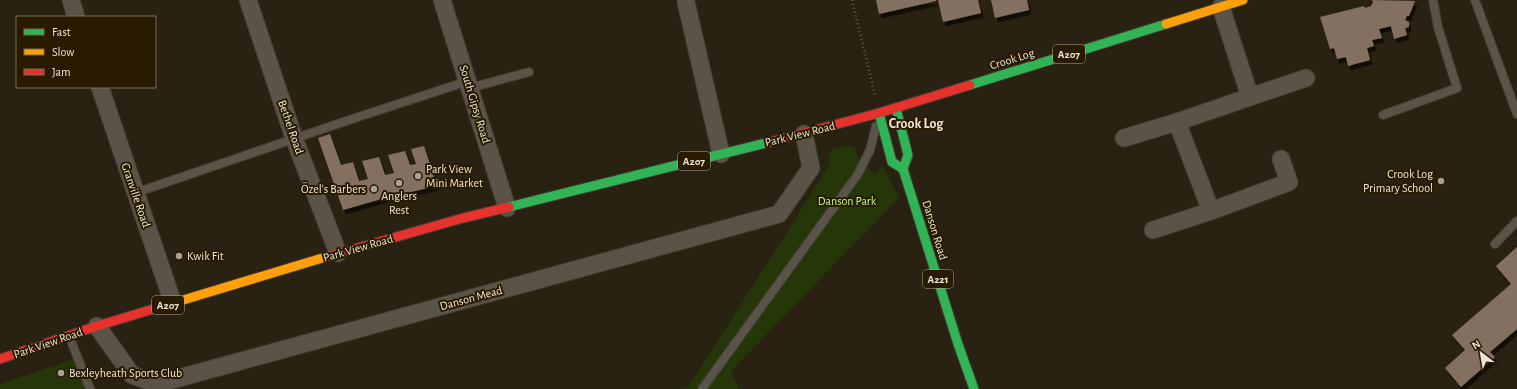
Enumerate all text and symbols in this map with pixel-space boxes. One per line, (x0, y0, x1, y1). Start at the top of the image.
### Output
legend (16, 16, 156, 88)
text: Fast (52, 26, 71, 38)
road number: A207 (1053, 45, 1085, 63)
text: Slow (52, 46, 74, 58)
street label: Crook Log (988, 47, 1036, 71)
street label: South Gipsy Road (456, 63, 493, 145)
text: Jam (52, 66, 71, 78)
street label: Bethel Road (276, 98, 306, 156)
district label: Crook Log (889, 117, 944, 131)
street label: Park View Road (764, 119, 836, 149)
road number: A207 (678, 152, 710, 170)
street label: Granville Road (119, 161, 153, 229)
place label: Park View Mini Market (426, 163, 483, 189)
place label: Crook Log Primary School (1363, 168, 1433, 195)
marker: Park View Mini Market (413, 171, 423, 181)
marker: Crook Log Primary School (1436, 176, 1446, 186)
marker: Anglers Rest (394, 178, 404, 188)
place label: Özel's Barbers (301, 182, 366, 195)
marker: Özel's Barbers (369, 184, 379, 194)
place label: Anglers Rest (381, 190, 417, 216)
park label: Danson Park (818, 195, 877, 207)
street label: Danson Road (920, 199, 950, 261)
street label: Park View Road (322, 232, 394, 264)
place label: Kwik Fit (187, 250, 224, 262)
marker: Kwik Fit (174, 251, 184, 261)
road number: A221 (923, 270, 953, 288)
street label: Danson Mead (438, 284, 504, 312)
road number: A207 (152, 296, 184, 314)
street label: Park View Road (12, 326, 84, 360)
north arrow (1461, 333, 1501, 373)
text: N (1470, 338, 1482, 352)
place label: Bexleyheath Sports Club (69, 367, 182, 380)
marker: Bexleyheath Sports Club (56, 368, 66, 378)

